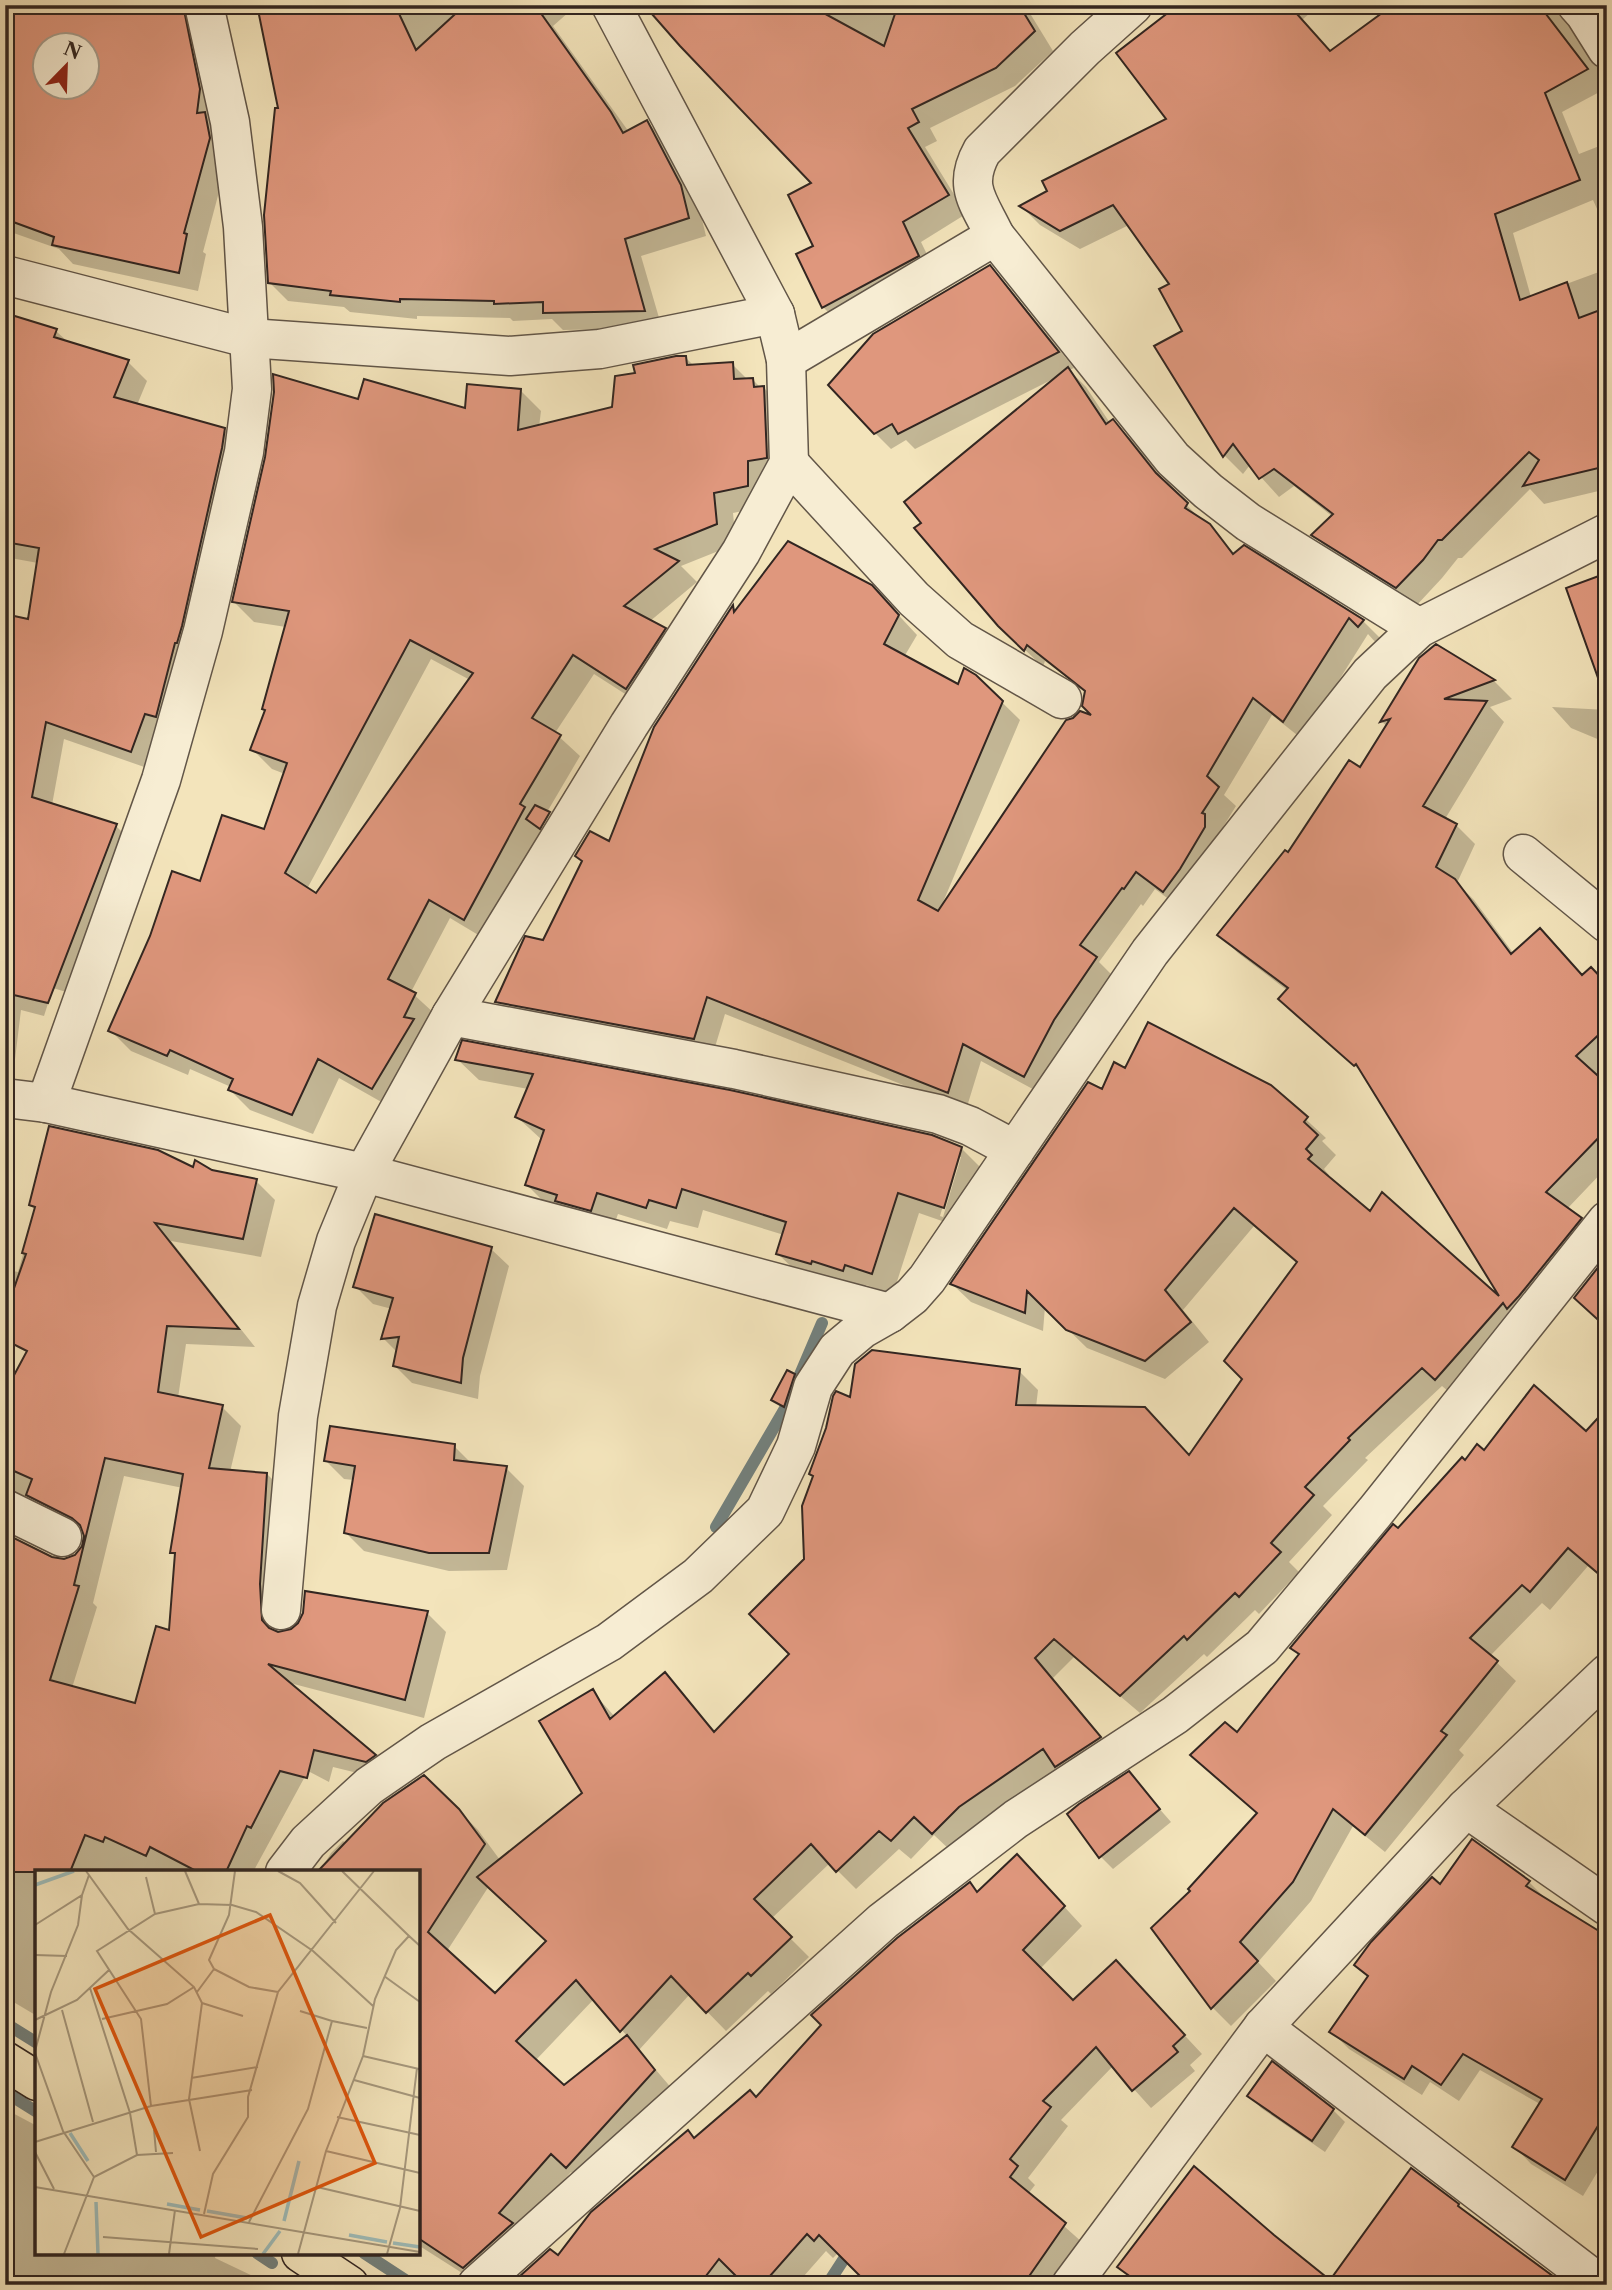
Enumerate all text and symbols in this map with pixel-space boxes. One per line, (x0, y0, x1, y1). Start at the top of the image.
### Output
north arrow (32, 32, 102, 102)
text: N (60, 37, 85, 65)
inset map (35, 1870, 420, 2255)

